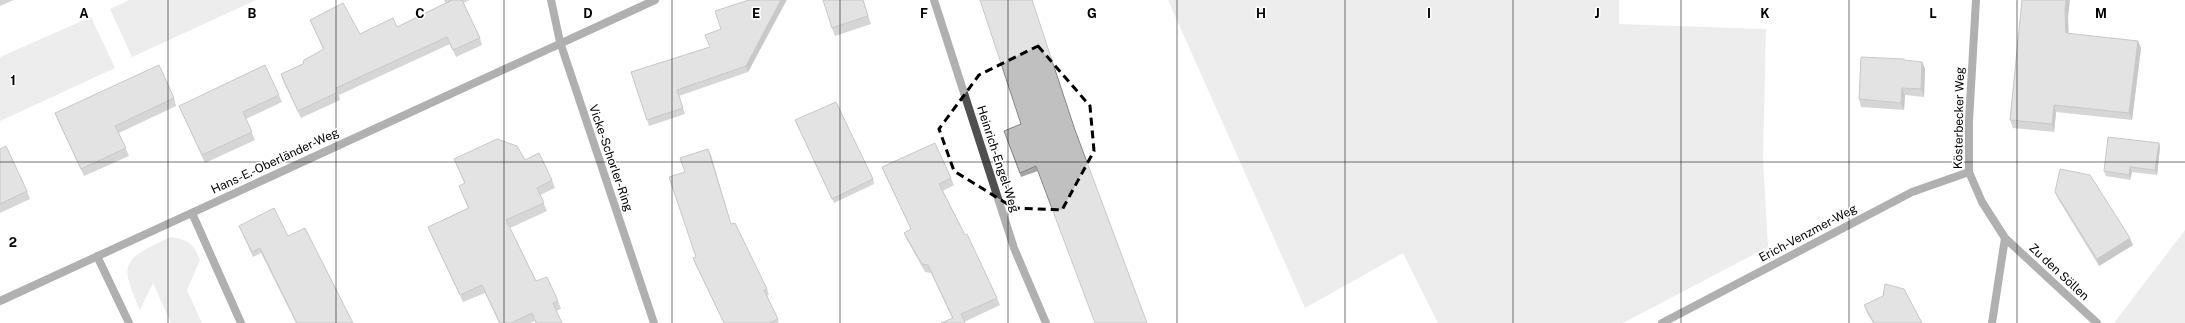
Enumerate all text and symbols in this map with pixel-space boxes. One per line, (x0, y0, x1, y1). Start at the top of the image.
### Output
text: A (79, 6, 89, 21)
text: B (248, 6, 257, 21)
text: C (415, 6, 425, 21)
text: D (583, 6, 593, 21)
text: E (752, 6, 760, 21)
text: F (920, 6, 928, 21)
text: G (1087, 6, 1097, 21)
text: H (1256, 6, 1266, 21)
text: I (1427, 6, 1431, 21)
text: J (1594, 6, 1600, 21)
text: K (1760, 6, 1770, 21)
text: L (1929, 6, 1937, 21)
text: M (2095, 6, 2107, 21)
street label: Kösterbecker Weg (1951, 67, 1967, 169)
text: 1 (10, 73, 16, 88)
street label: Vicke-Schorler-Ring (586, 103, 636, 213)
street label: Heinrich-Engel-Weg (974, 104, 1022, 214)
street label: Hans-E.-Oberländer-Weg (209, 125, 341, 197)
street label: Erich-Venzmer-Weg (1757, 201, 1859, 265)
text: 2 (9, 235, 17, 250)
street label: Zu den Söllen (2026, 241, 2092, 303)

